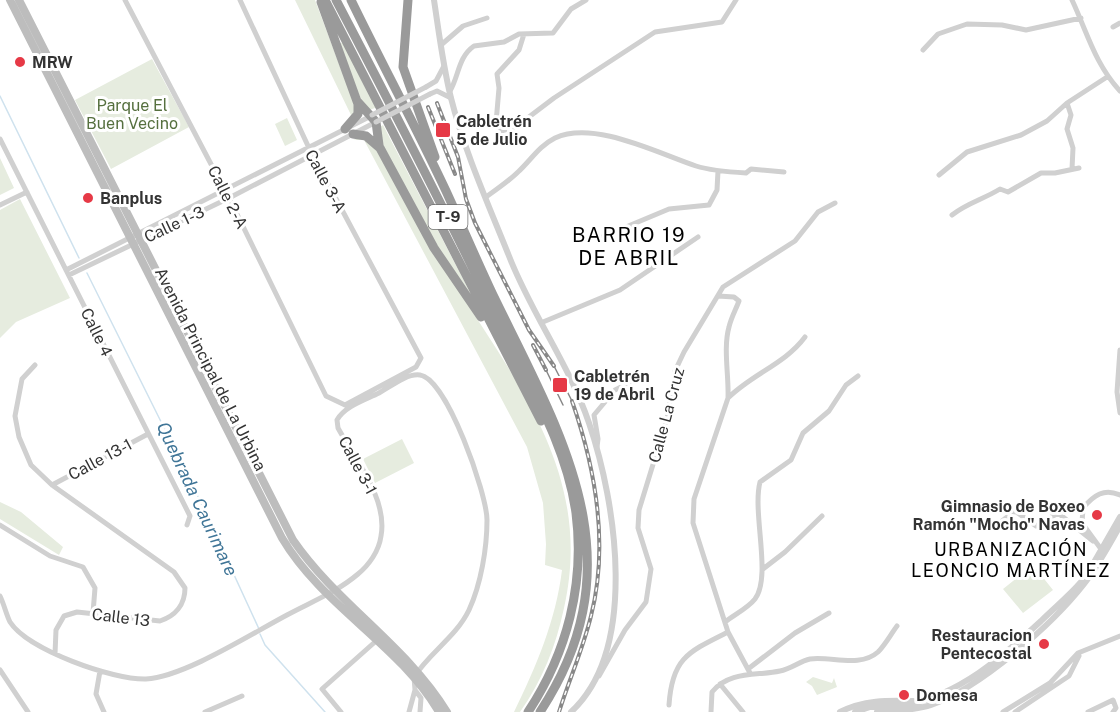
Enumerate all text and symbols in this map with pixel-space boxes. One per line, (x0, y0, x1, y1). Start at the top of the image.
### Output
place label: MRW (32, 53, 73, 72)
marker: MRW (13, 55, 27, 69)
park label: Parque El Buen Vecino (86, 96, 178, 133)
place label: Cabletrén 5 de Julio (456, 112, 532, 149)
marker: Cabletrén 5 de Julio (434, 121, 452, 139)
street label: Calle 3-A (301, 146, 350, 216)
street label: Calle 2-A (204, 163, 252, 232)
place label: Banplus (100, 189, 162, 208)
marker: Banplus (81, 191, 95, 205)
street label: Calle 1-3 (141, 202, 207, 247)
road number: T-9 (428, 205, 468, 229)
district label: BARRIO 19 DE ABRIL (572, 223, 686, 270)
street label: Avenida Principal de La Urbina (151, 265, 270, 474)
street label: Calle 4 (77, 305, 116, 360)
street label: Calle La Cruz (645, 365, 688, 465)
place label: Cabletrén 19 de Abril (574, 367, 655, 404)
marker: Cabletrén 19 de Abril (551, 376, 569, 394)
water label: Quebrada Caurimare (153, 418, 242, 579)
street label: Calle 3-1 (334, 433, 381, 498)
street label: Calle 13-1 (65, 435, 135, 484)
place label: Gimnasio de Boxeo Ramón "Mocho" Navas (913, 497, 1085, 534)
marker: Gimnasio de Boxeo Ramón "Mocho" Navas (1090, 508, 1104, 522)
district label: URBANIZACIÓN LEONCIO MARTÍNEZ (911, 538, 1111, 581)
street label: Calle 13 (91, 605, 151, 630)
place label: Restauracion Pentecostal (931, 626, 1032, 663)
marker: Restauracion Pentecostal (1037, 637, 1051, 651)
place label: Domesa (916, 686, 978, 705)
marker: Domesa (897, 688, 911, 702)

